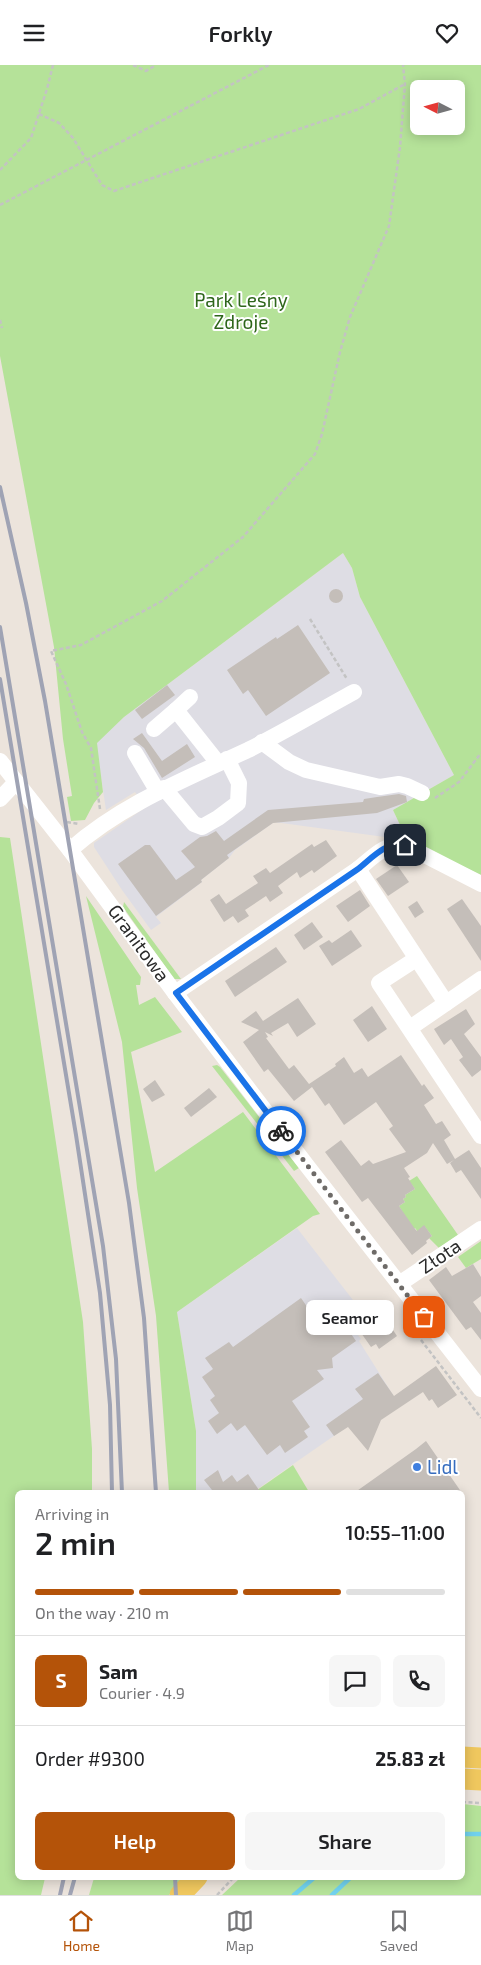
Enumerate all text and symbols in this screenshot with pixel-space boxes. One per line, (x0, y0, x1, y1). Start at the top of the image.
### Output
icon: menu (20, 19, 48, 47)
icon: heart (433, 19, 461, 47)
text: Forkly (209, 20, 272, 46)
north arrow (410, 80, 465, 135)
map controls (410, 80, 465, 135)
park label: Park Leśny Zdroje (194, 288, 288, 333)
pin (384, 824, 426, 866)
icon: home (391, 831, 419, 859)
street label: Granitowa (104, 900, 175, 986)
courier (256, 1106, 306, 1156)
icon: bike (267, 1117, 295, 1145)
street label: Złota (414, 1233, 465, 1278)
pin (403, 1296, 445, 1338)
callout: Seamor (306, 1299, 394, 1335)
icon: bag (410, 1303, 438, 1331)
text: Seamor (321, 1308, 379, 1327)
place label: Lidl (427, 1455, 458, 1478)
marker: Lidl (411, 1461, 423, 1473)
text: Arriving in (35, 1504, 109, 1523)
text: 10:55–11:00 (345, 1521, 445, 1544)
text: 2 min (35, 1523, 116, 1561)
text: On the way · 210 m (35, 1603, 169, 1622)
button: chat (329, 1655, 381, 1707)
button: phone (393, 1655, 445, 1707)
text: Sam (99, 1660, 138, 1683)
text: S (55, 1669, 67, 1692)
text: Courier · 4.9 (99, 1683, 185, 1702)
text: Order #9300 (35, 1747, 145, 1770)
text: 25.83 zł (375, 1747, 445, 1770)
button: Help (35, 1812, 235, 1870)
button: Share (245, 1812, 445, 1870)
tab: Home (63, 1907, 100, 1954)
tab: Map (226, 1907, 254, 1954)
tab: Saved (380, 1907, 418, 1954)

